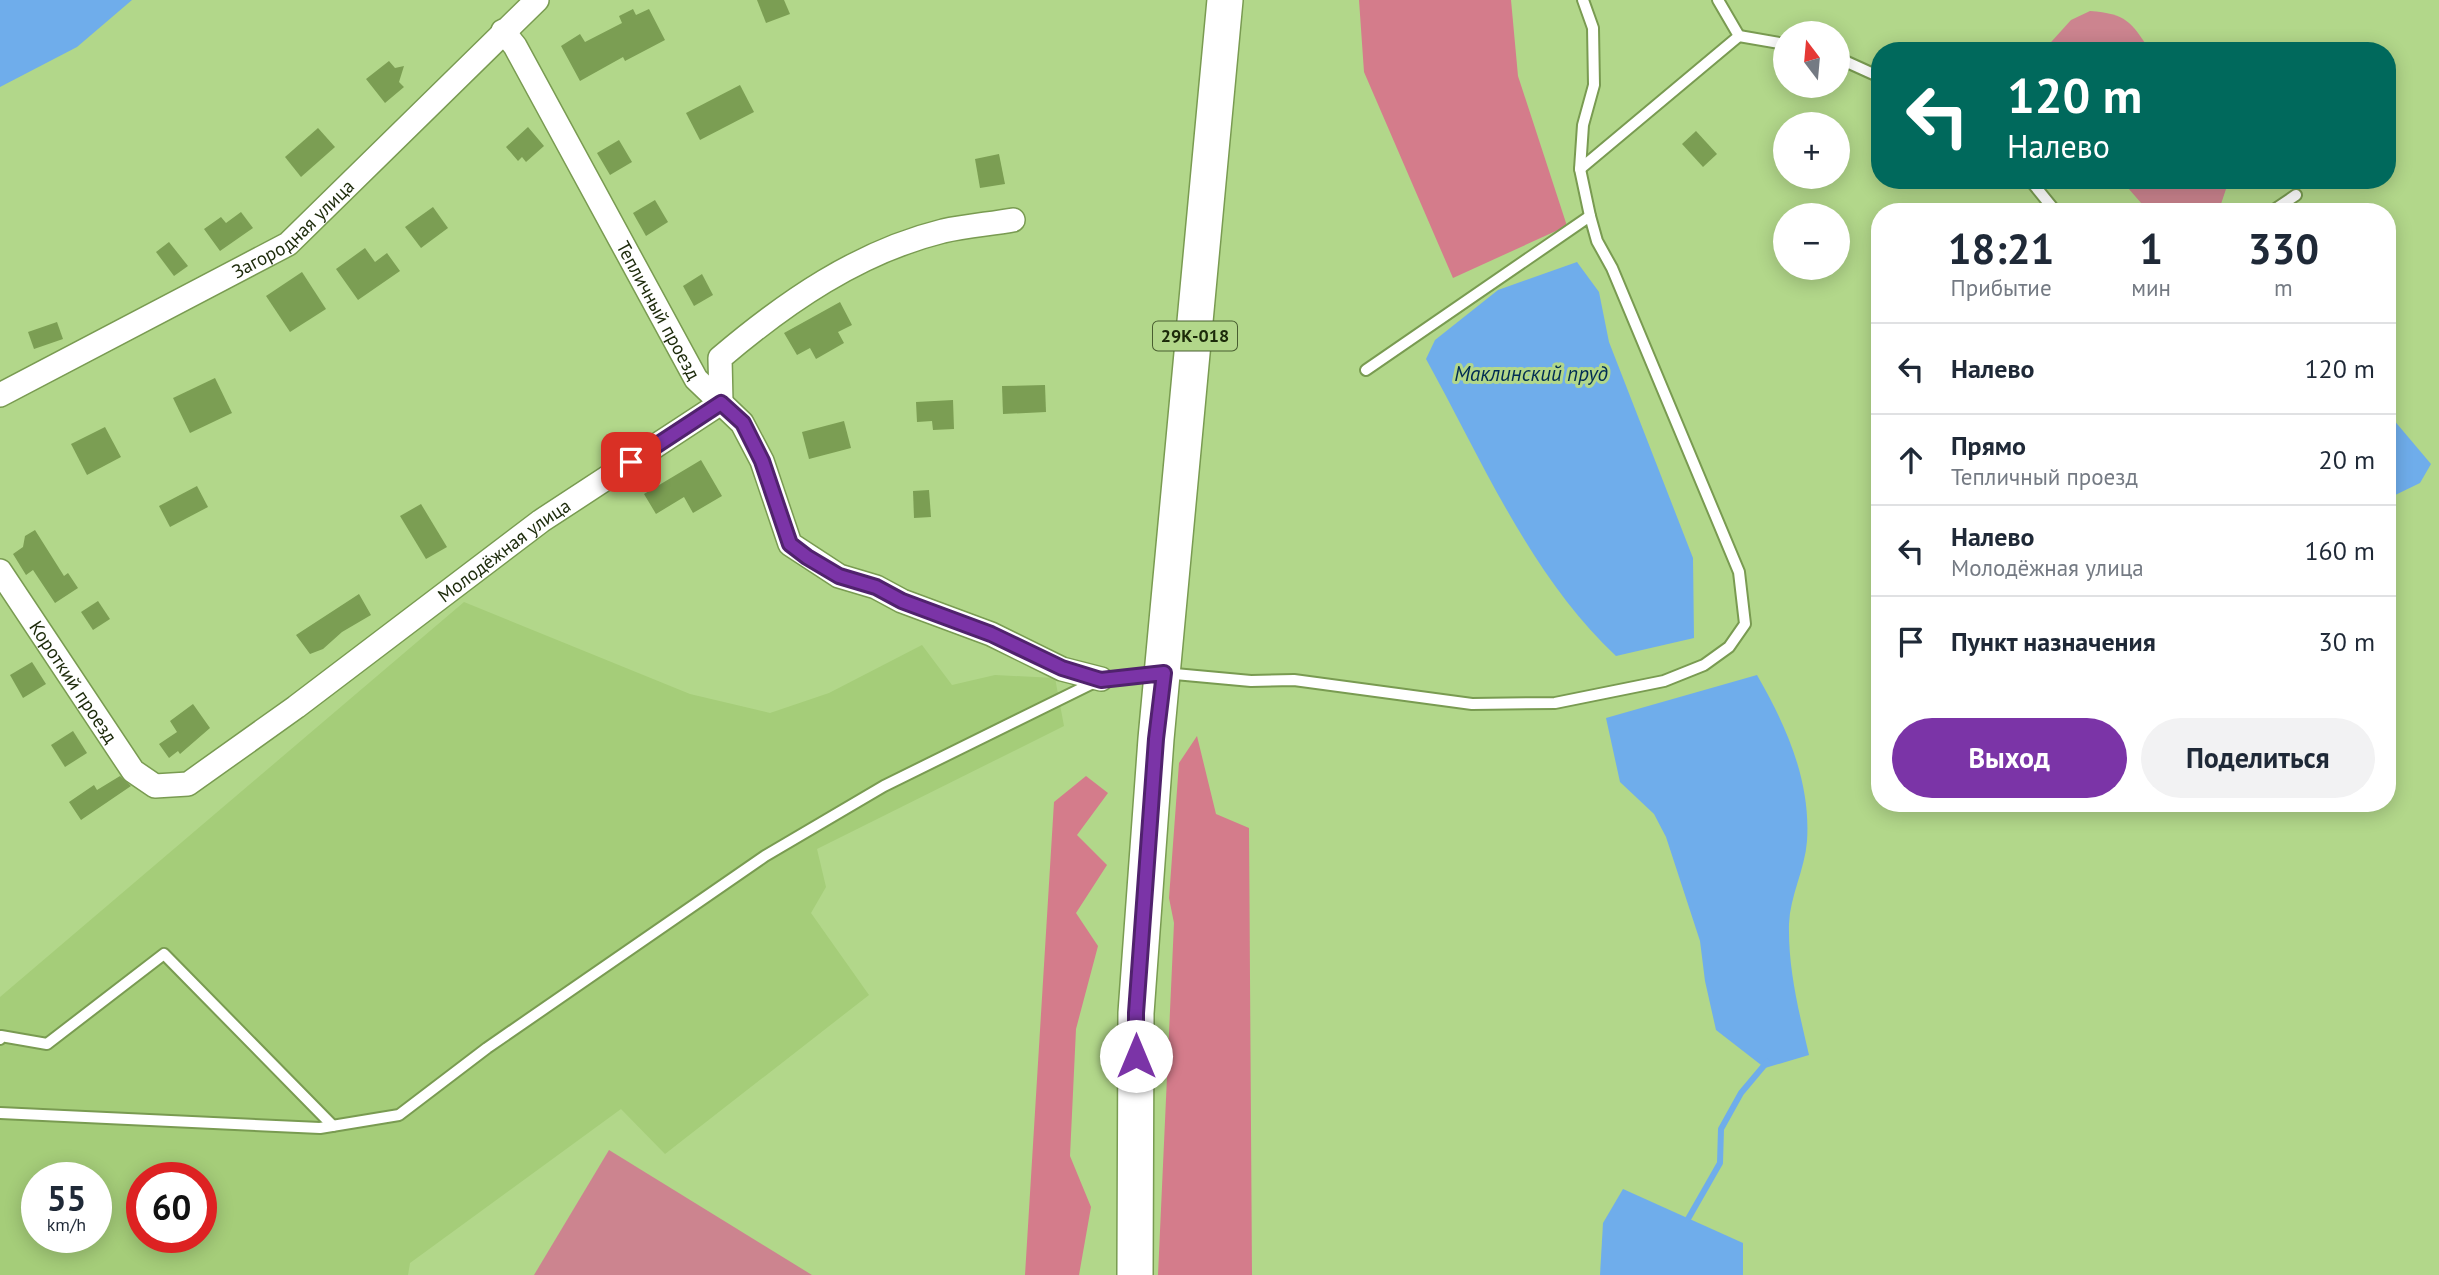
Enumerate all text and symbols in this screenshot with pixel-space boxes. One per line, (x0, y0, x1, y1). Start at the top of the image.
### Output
north arrow (1773, 21, 1850, 98)
map controls (1773, 21, 1850, 280)
text: 120 m (2007, 63, 2142, 127)
icon: left (1892, 70, 1983, 161)
button: + (1773, 112, 1850, 189)
text: Налево (2007, 125, 2110, 167)
street label: Загородная улица (228, 174, 359, 283)
button: − (1773, 203, 1850, 280)
text: 18:21 (1948, 221, 2054, 276)
text: 1 (2139, 221, 2163, 276)
text: 330 (2248, 221, 2319, 276)
street label: Тепличный проезд (611, 237, 706, 384)
text: Прибытие (1951, 273, 2052, 302)
text: мин (2131, 273, 2171, 302)
text: m (2274, 273, 2293, 302)
road number: 29К-018 (1153, 322, 1237, 350)
icon: left (1892, 350, 1930, 388)
text: Налево (1951, 352, 2035, 385)
text: 120 m (2304, 352, 2375, 385)
water label: Маклинский пруд (1454, 360, 1608, 387)
text: Прямо (1951, 429, 2026, 462)
pin (601, 432, 661, 492)
icon: ahead (1892, 441, 1930, 479)
icon: arrive (612, 443, 650, 481)
text: 20 m (2319, 443, 2375, 476)
text: Тепличный проезд (1951, 462, 2138, 491)
street label: Молодёжная улица (433, 493, 575, 607)
text: Налево (1951, 520, 2035, 553)
icon: left (1892, 532, 1930, 570)
text: 160 m (2304, 534, 2375, 567)
text: Молодёжная улица (1951, 553, 2144, 582)
street label: Короткий проезд (24, 616, 123, 748)
icon: arrive (1892, 623, 1930, 661)
text: Пункт назначения (1951, 625, 2156, 658)
text: 30 m (2319, 625, 2375, 658)
button: Выход (1892, 718, 2127, 798)
button: Поделиться (2141, 718, 2375, 798)
position arrow (1099, 1019, 1173, 1093)
speed limit sign: 60 (126, 1162, 217, 1253)
text: 55 (47, 1175, 86, 1221)
text: km/h (47, 1213, 86, 1236)

